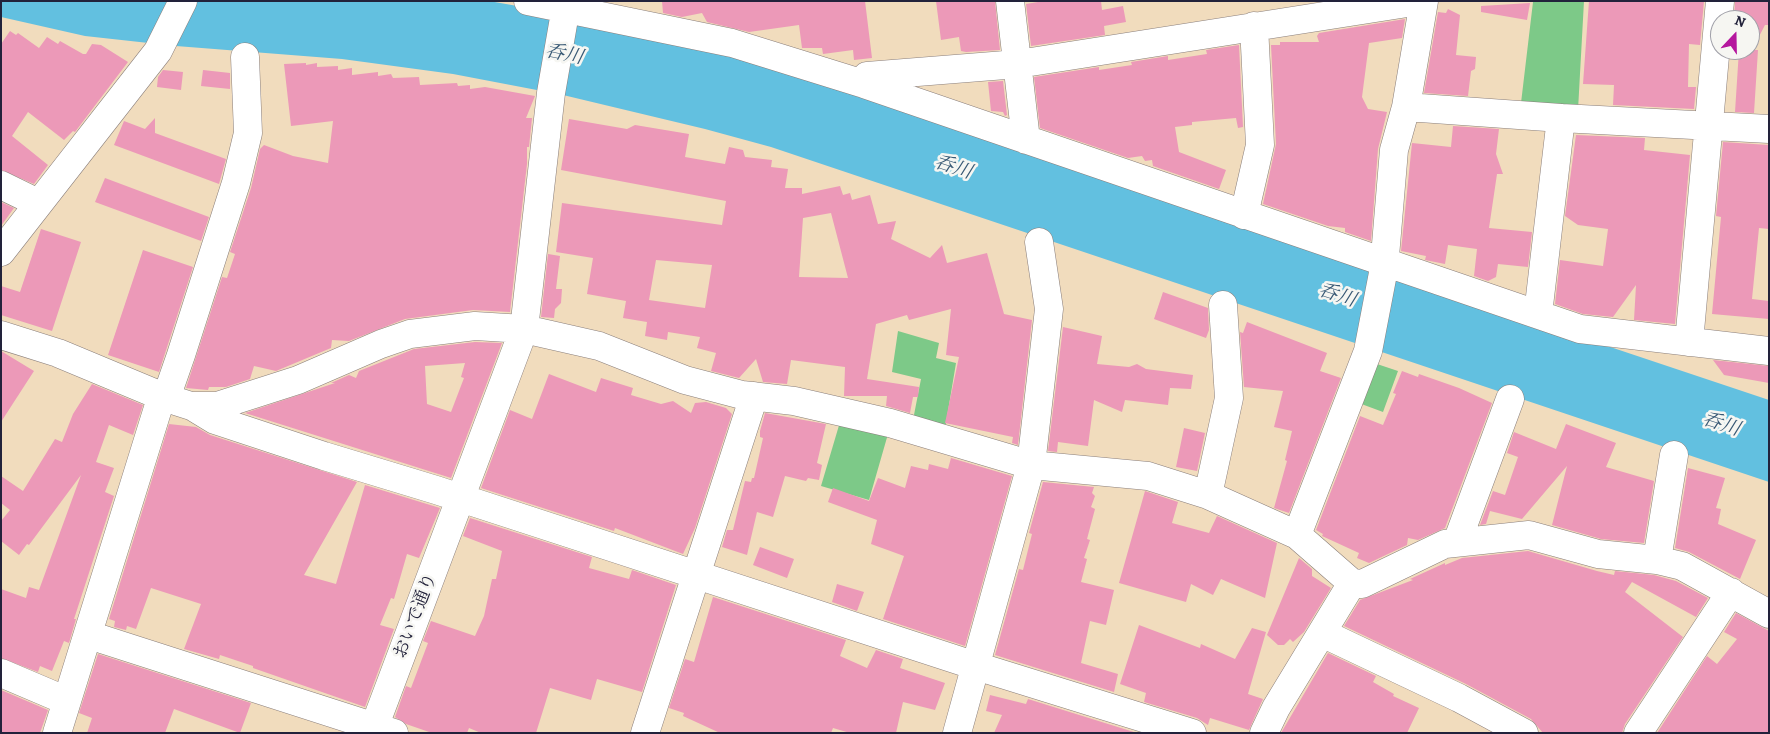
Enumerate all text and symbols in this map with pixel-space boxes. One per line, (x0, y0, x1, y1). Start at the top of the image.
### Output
north arrow (1710, 10, 1760, 60)
text: N (1732, 11, 1748, 32)
water label: 呑川 (543, 40, 585, 70)
water label: 呑川 (931, 151, 975, 185)
water label: 呑川 (1315, 279, 1359, 313)
water label: 呑川 (1699, 408, 1743, 442)
street label: おいで通り (390, 570, 442, 662)

